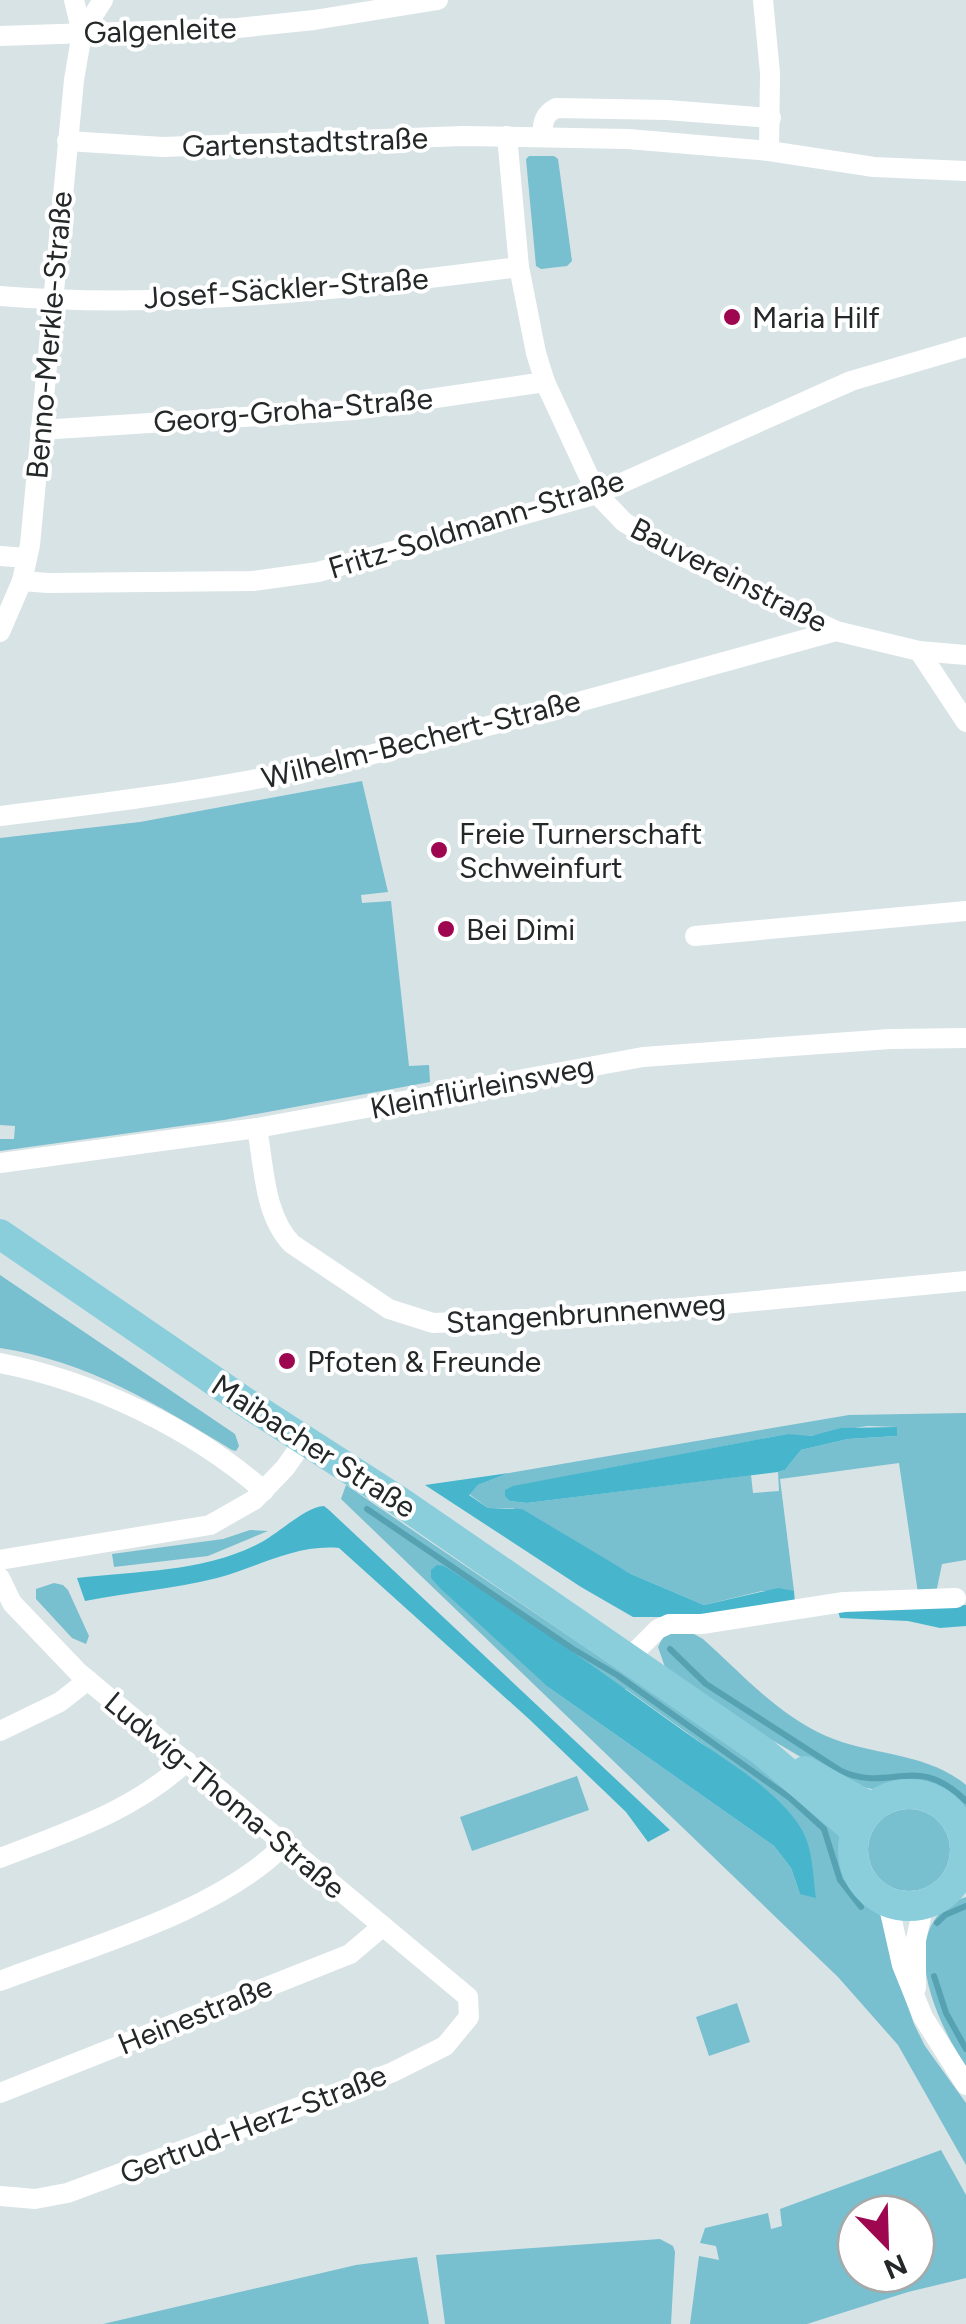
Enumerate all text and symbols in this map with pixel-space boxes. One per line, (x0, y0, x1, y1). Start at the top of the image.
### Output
street label: Galgenleite (83, 9, 237, 51)
street label: Gartenstadtstraße (181, 119, 429, 165)
street label: Benno-Merkle-Straße (18, 190, 80, 480)
street label: Josef-Säckler-Straße (142, 260, 430, 316)
place label: Maria Hilf (752, 299, 880, 336)
marker: Maria Hilf (721, 306, 743, 328)
street label: Georg-Groha-Straße (152, 379, 434, 441)
street label: Fritz-Soldmann-Straße (324, 461, 628, 587)
street label: Bauvereinstraße (624, 509, 834, 641)
street label: Wilhelm-Bechert-Straße (258, 682, 584, 796)
place label: Freie Turnerschaft Schweinfurt (459, 815, 702, 886)
marker: Freie Turnerschaft Schweinfurt (428, 839, 450, 861)
place label: Bei Dimi (466, 911, 575, 948)
marker: Bei Dimi (435, 918, 457, 940)
street label: Kleinflürleinsweg (367, 1047, 597, 1127)
street label: Stangenbrunnenweg (445, 1285, 727, 1341)
place label: Pfoten & Freunde (307, 1343, 541, 1380)
marker: Pfoten & Freunde (276, 1350, 298, 1372)
street label: Maibacher Straße (205, 1366, 423, 1526)
street label: Ludwig-Thoma-Straße (97, 1683, 353, 1907)
street label: Heinestraße (112, 1967, 278, 2063)
street label: Gertrud-Herz-Straße (115, 2056, 391, 2192)
north arrow (836, 2194, 936, 2294)
text: N (879, 2247, 912, 2287)

